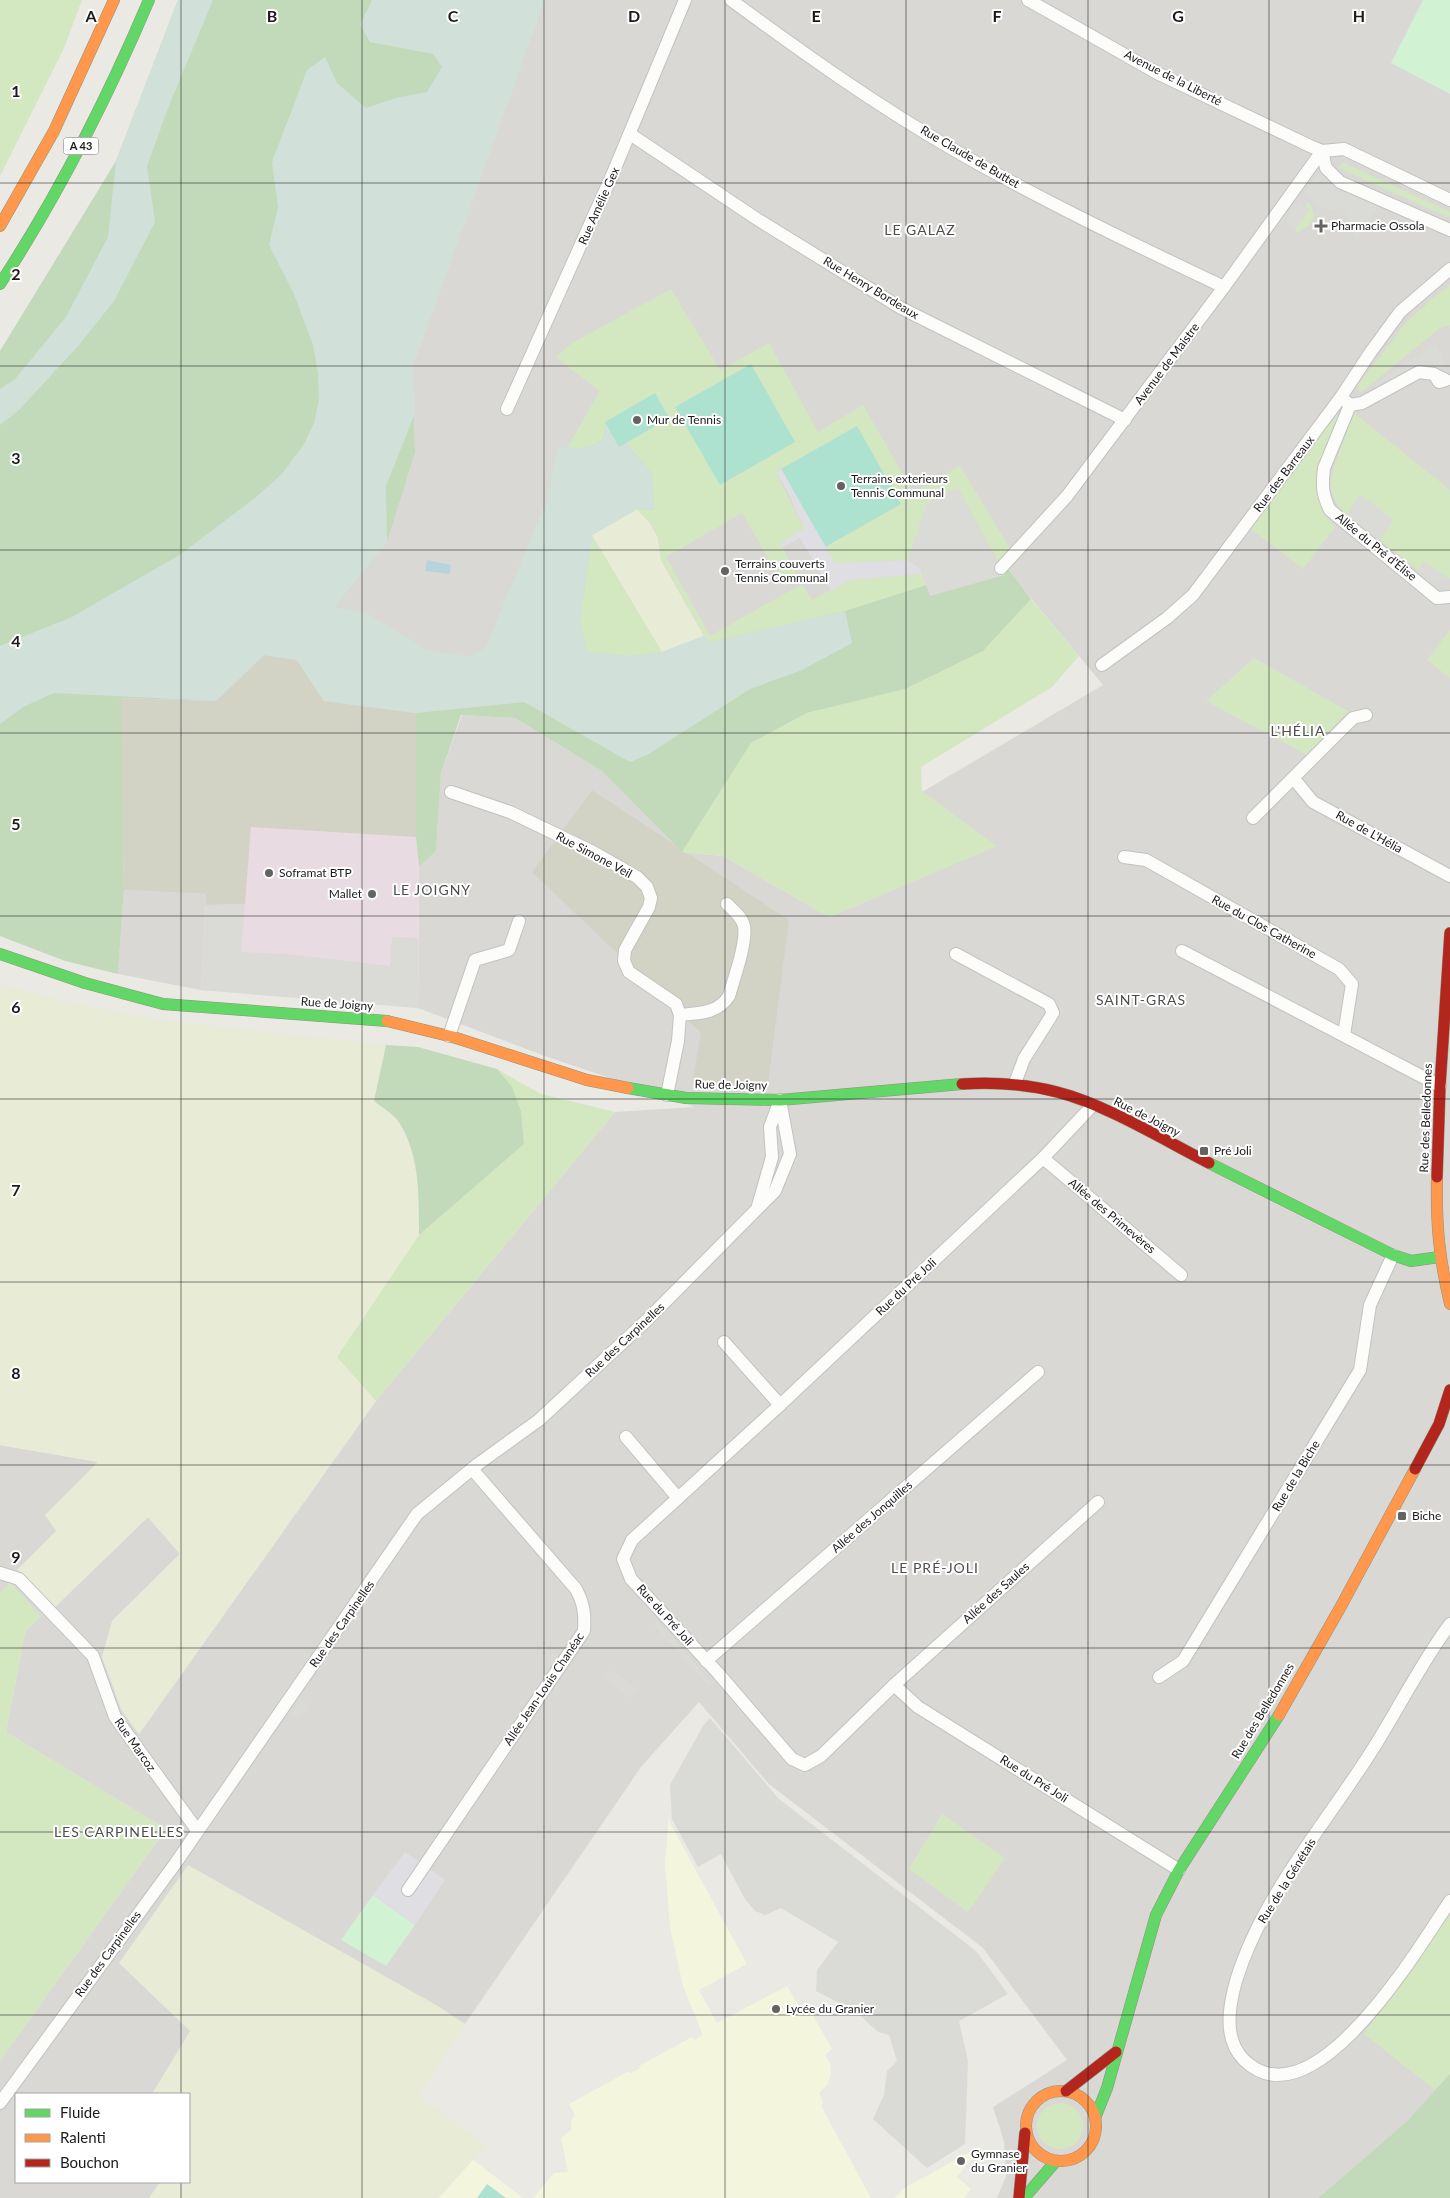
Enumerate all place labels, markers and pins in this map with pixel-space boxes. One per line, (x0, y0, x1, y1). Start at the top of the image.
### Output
place label: Pharmacie Ossola (1331, 218, 1425, 233)
marker: Pharmacie Ossola (1315, 220, 1327, 232)
place label: Mur de Tennis (647, 412, 721, 427)
marker: Mur de Tennis (631, 414, 643, 426)
place label: Terrains exterieurs Tennis Communal (851, 471, 948, 500)
marker: Terrains exterieurs Tennis Communal (835, 480, 847, 492)
place label: Terrains couverts Tennis Communal (735, 556, 828, 585)
marker: Terrains couverts Tennis Communal (719, 565, 731, 577)
place label: Soframat BTP (279, 865, 352, 880)
marker: Soframat BTP (263, 867, 275, 879)
place label: Mallet (329, 886, 363, 901)
marker: Mallet (366, 888, 378, 900)
place label: Pré Joli (1214, 1143, 1252, 1158)
marker: Pré Joli (1198, 1145, 1210, 1157)
place label: Biche (1412, 1508, 1441, 1523)
marker: Biche (1396, 1510, 1408, 1522)
place label: Lycée du Granier (786, 2001, 875, 2016)
marker: Lycée du Granier (770, 2003, 782, 2015)
place label: Gymnase du Granier (971, 2146, 1027, 2175)
marker: Gymnase du Granier (955, 2155, 967, 2167)

